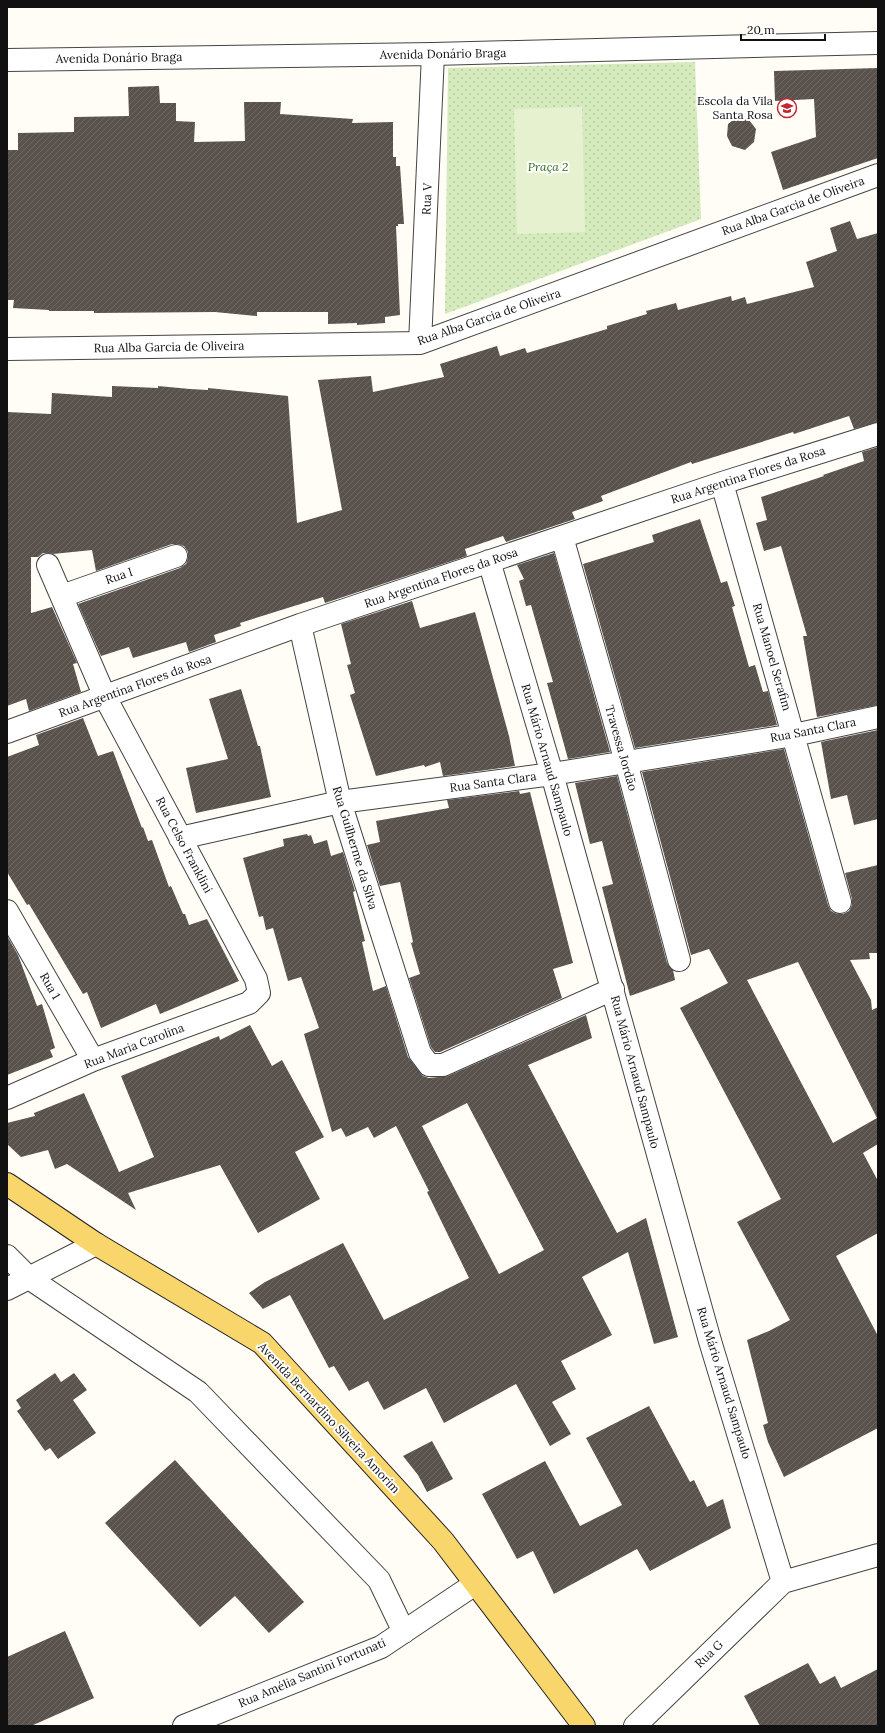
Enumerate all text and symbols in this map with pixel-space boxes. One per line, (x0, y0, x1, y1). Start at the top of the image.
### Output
scale bar (741, 16, 825, 42)
text: 20 m (747, 22, 775, 37)
street label: Avenida Donário Braga (379, 45, 506, 62)
street label: Avenida Donário Braga (55, 49, 182, 66)
place label: Escola da Vila Santa Rosa (697, 93, 773, 122)
school or university icon: Escola da Vila Santa Rosa (776, 97, 798, 119)
park label: Praça 2 (528, 159, 568, 174)
street label: Rua Alba Garcia de Oliveira (719, 173, 866, 238)
street label: Rua V (418, 182, 435, 215)
street label: Rua Alba Garcia de Oliveira (415, 285, 563, 348)
street label: Rua Alba Garcia de Oliveira (93, 338, 245, 355)
street label: Rua Argentina Flores da Rosa (669, 442, 827, 507)
street label: Rua Argentina Flores da Rosa (362, 544, 520, 611)
street label: Rua I (103, 564, 135, 587)
street label: Rua Manoel Serafim (750, 601, 795, 713)
street label: Rua Argentina Flores da Rosa (56, 651, 213, 720)
street label: Rua Mário Arnaud Sampaulo (518, 682, 576, 838)
street label: Travessa Jordão (602, 703, 641, 792)
street label: Rua Santa Clara (769, 714, 857, 745)
street label: Rua Santa Clara (449, 768, 537, 795)
street label: Rua Guilherme da Silva (330, 784, 381, 911)
street label: Rua Celso Franklini (153, 794, 216, 895)
street label: Rua 1 (37, 970, 64, 1002)
street label: Rua Mário Arnaud Sampaulo (608, 994, 663, 1150)
street label: Rua Maria Carolina (82, 1020, 186, 1072)
street label: Rua Mário Arnaud Sampaulo (694, 1305, 755, 1461)
street label: Avenida Bernardino Silveira Amorim (255, 1338, 404, 1496)
street label: Rua Amélia Santini Fortunati (236, 1635, 388, 1710)
street label: Rua G (692, 1637, 726, 1671)

